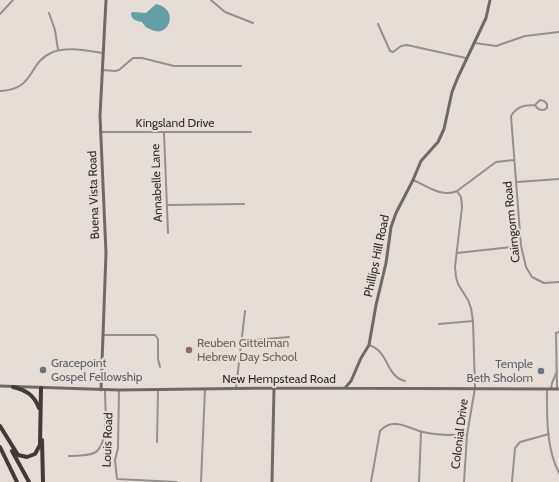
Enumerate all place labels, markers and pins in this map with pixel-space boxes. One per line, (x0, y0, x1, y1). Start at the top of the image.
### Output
place label: Reuben Gittelman Hebrew Day School (197, 336, 297, 364)
marker: Reuben Gittelman Hebrew Day School (184, 345, 194, 355)
place label: Gracepoint Gospel Fellowship (51, 356, 142, 384)
place label: Temple Beth Sholom (467, 357, 533, 385)
marker: Gracepoint Gospel Fellowship (38, 365, 48, 375)
marker: Temple Beth Sholom (536, 366, 546, 376)

